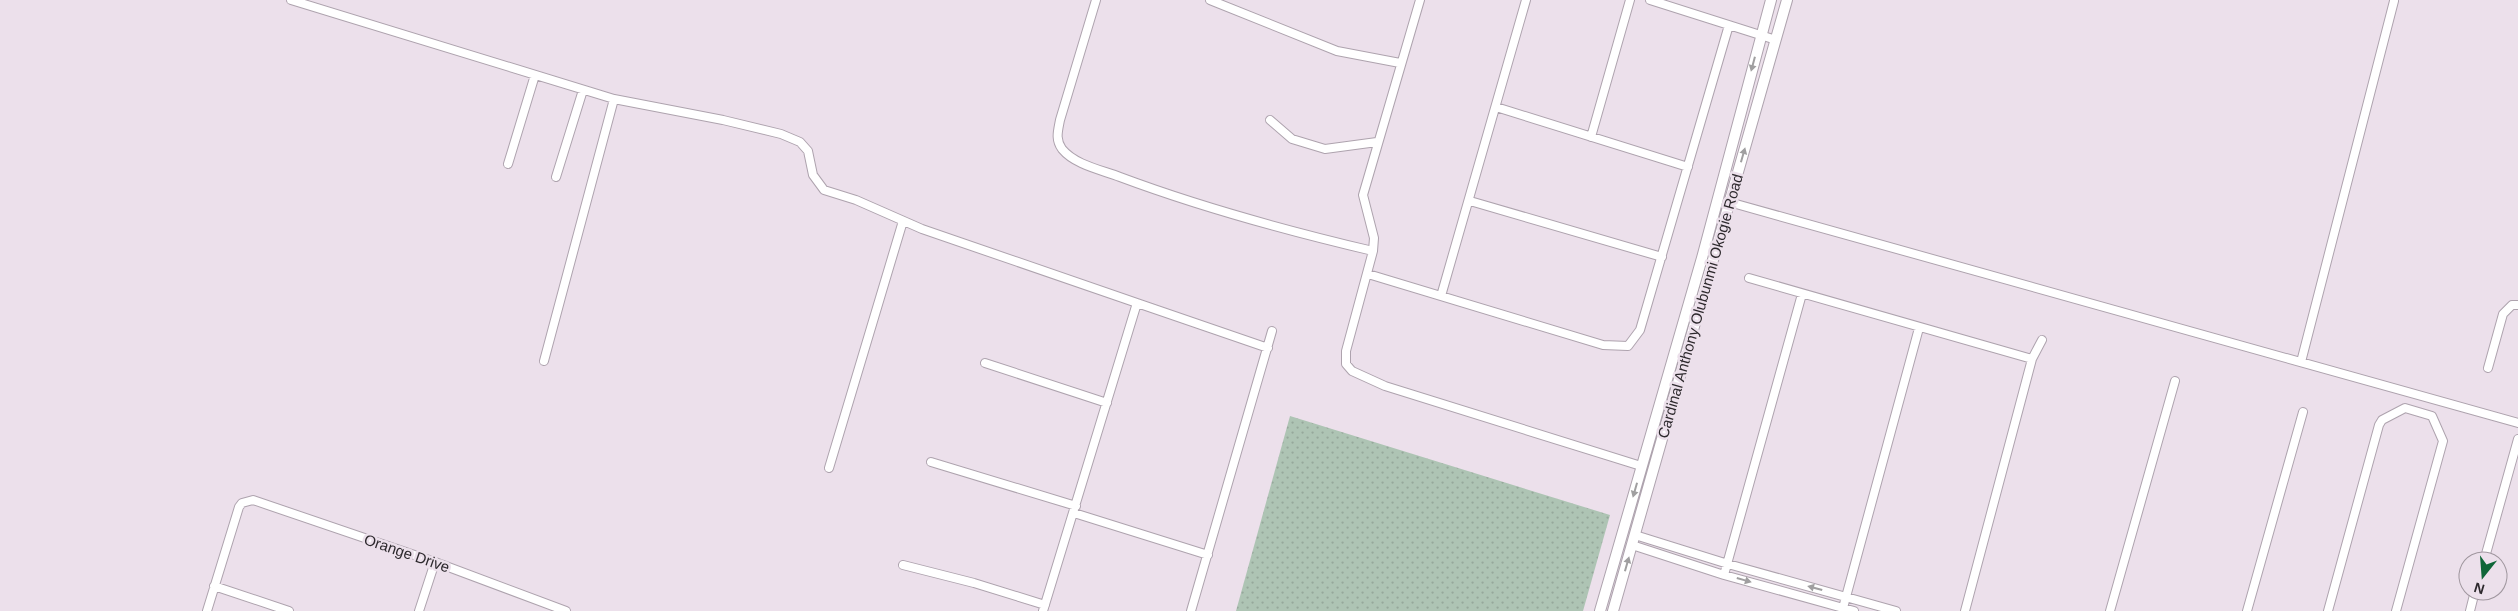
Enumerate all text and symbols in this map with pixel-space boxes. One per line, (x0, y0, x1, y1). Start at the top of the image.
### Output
one-way arrow (1749, 56, 1757, 71)
one-way arrow (1739, 148, 1747, 163)
street label: Cardinal Anthony Olubunmi Okogie Road (1654, 172, 1746, 440)
one-way arrow (1630, 483, 1638, 498)
street label: Orange Drive (362, 530, 452, 576)
north arrow (2458, 551, 2508, 601)
one-way arrow (1623, 557, 1631, 572)
one-way arrow (1736, 576, 1751, 584)
text: N (2472, 579, 2486, 598)
one-way arrow (1808, 583, 1823, 591)

